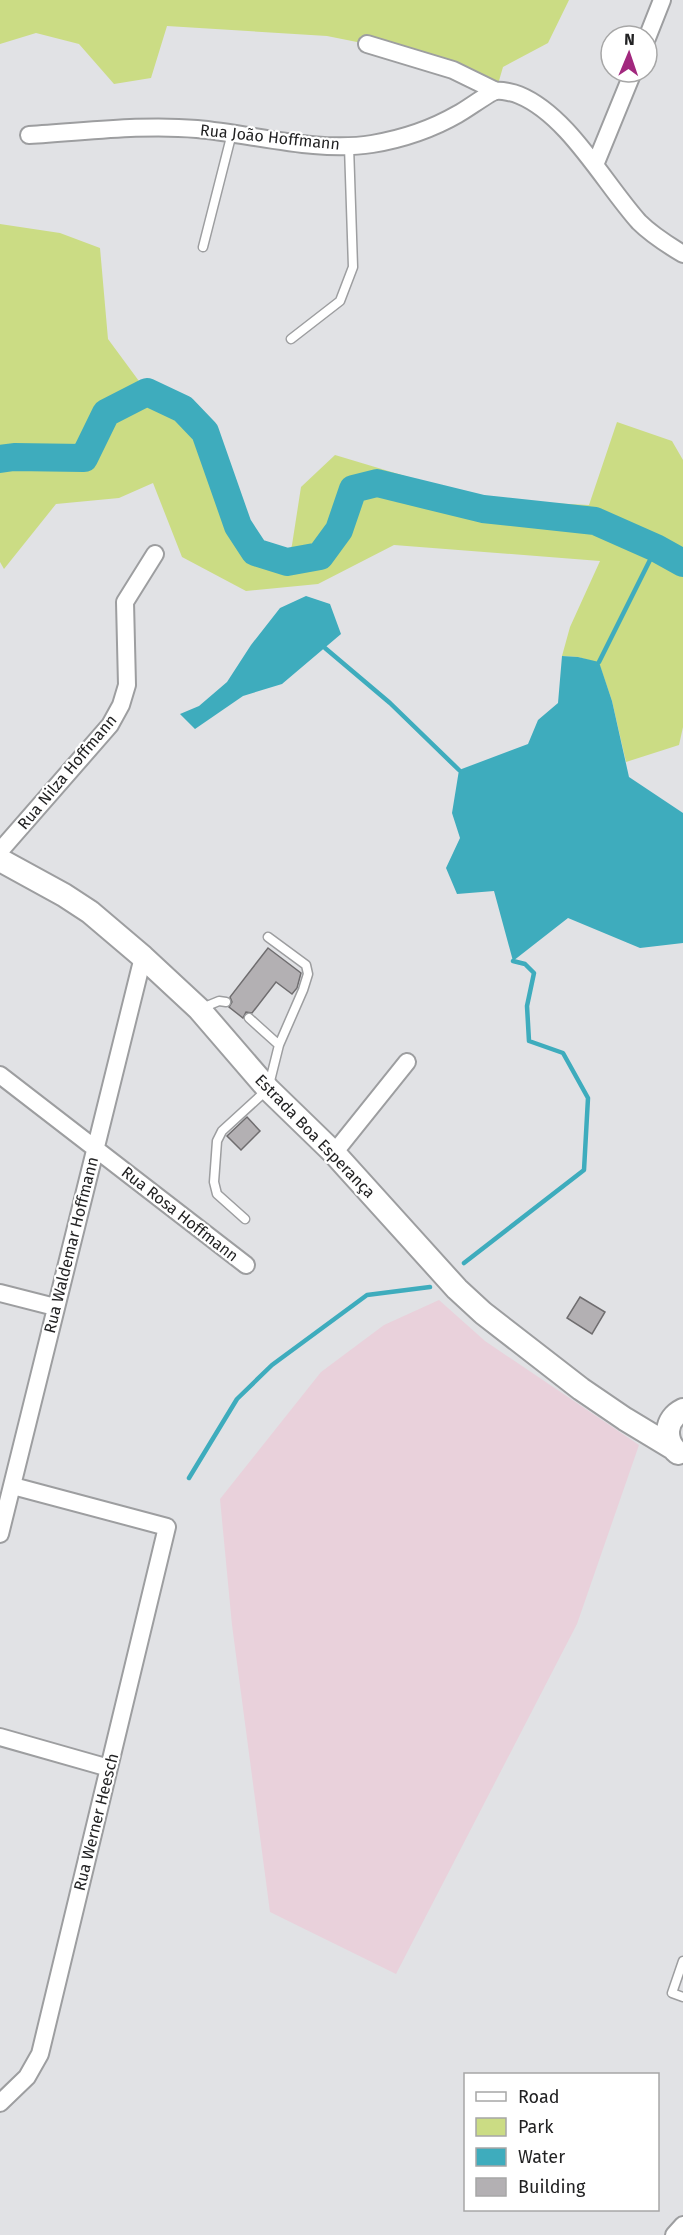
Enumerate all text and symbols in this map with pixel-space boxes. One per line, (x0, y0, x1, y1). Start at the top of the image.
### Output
north arrow (599, 24, 659, 84)
text: N (624, 30, 635, 49)
street label: Rua João Hoffmann (199, 120, 341, 154)
street label: Rua Nilza Hoffmann (13, 711, 121, 833)
street label: Estrada Boa Esperança (250, 1070, 379, 1202)
street label: Rua Waldemar Hoffmann (40, 1155, 102, 1335)
street label: Rua Rosa Hoffmann (118, 1162, 242, 1266)
street label: Rua Werner Heesch (70, 1751, 122, 1893)
legend (464, 2073, 659, 2211)
text: Road (518, 2086, 560, 2108)
text: Park (518, 2116, 554, 2138)
text: Water (518, 2146, 565, 2168)
text: Building (518, 2176, 586, 2198)

